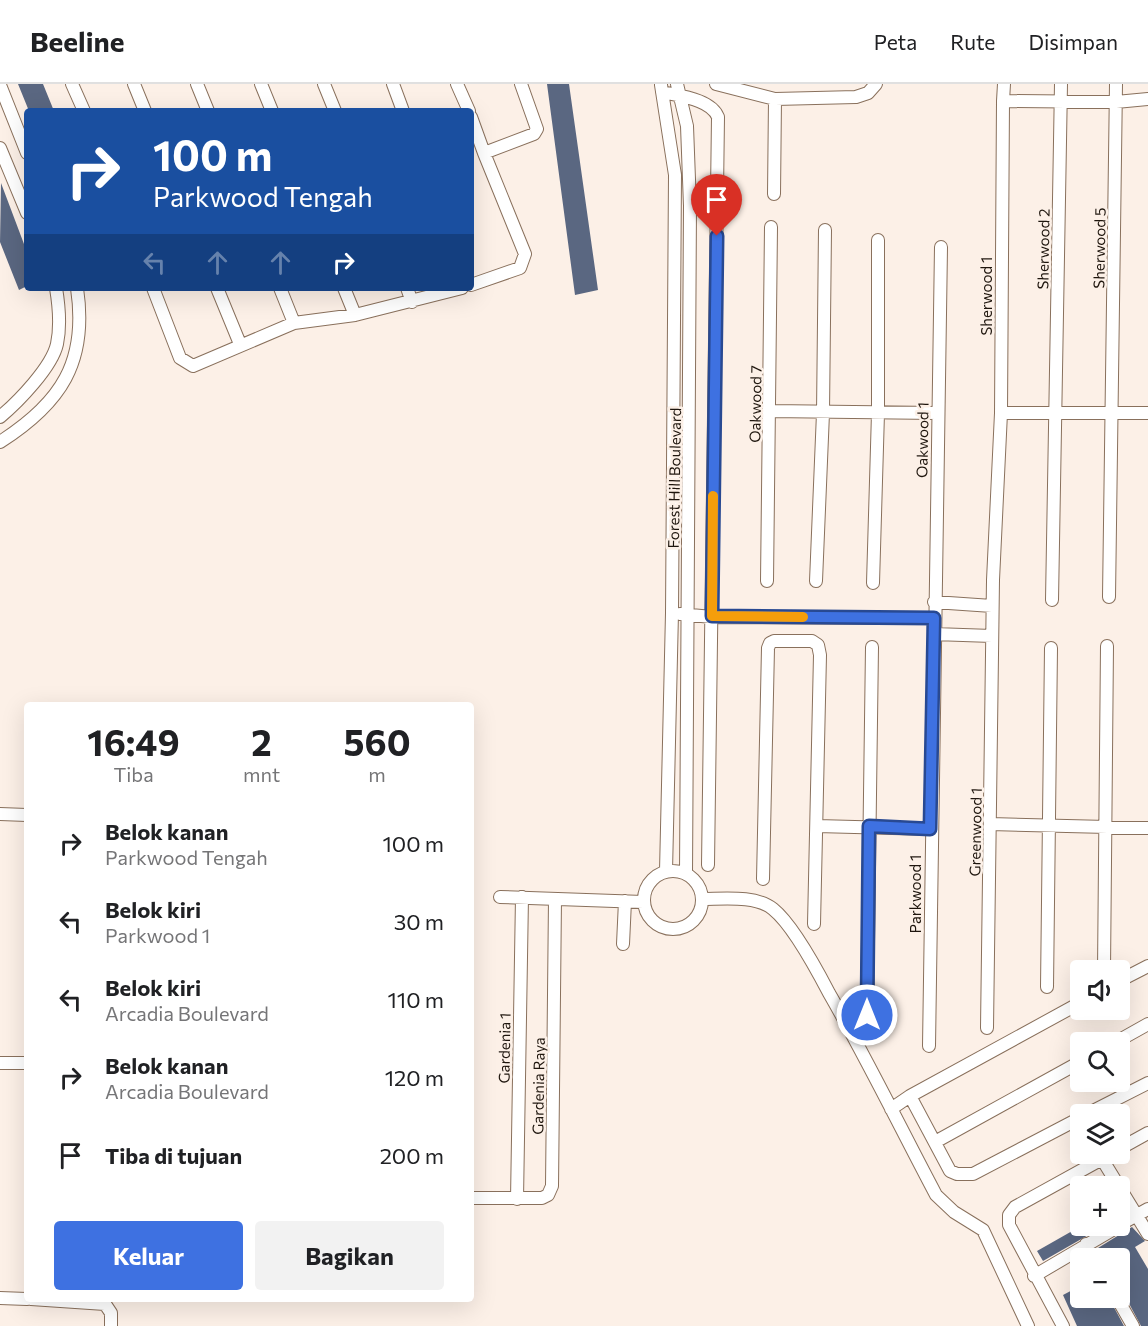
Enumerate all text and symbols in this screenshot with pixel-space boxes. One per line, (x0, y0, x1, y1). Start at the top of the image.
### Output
text: Beeline (30, 24, 124, 58)
text: Peta (874, 29, 917, 54)
text: Rute (950, 29, 995, 54)
text: Disimpan (1028, 29, 1118, 54)
text: 100 m (153, 128, 273, 180)
icon: right (54, 132, 132, 210)
pin (691, 174, 742, 236)
text: Parkwood Tengah (153, 180, 373, 213)
icon: arrive (700, 183, 733, 216)
street label: Sherwood 5 (1089, 207, 1109, 289)
street label: Sherwood 2 (1033, 208, 1053, 290)
icon: left (138, 246, 171, 279)
icon: ahead (201, 246, 234, 279)
icon: ahead (264, 246, 297, 279)
icon: right (327, 246, 360, 279)
street label: Sherwood 1 (977, 257, 995, 335)
street label: Oakwood 7 (745, 365, 765, 443)
street label: Oakwood 1 (912, 402, 932, 478)
street label: Forest Hill Boulevard (664, 408, 684, 548)
text: 16:49 (87, 719, 180, 763)
text: 2 (251, 719, 272, 763)
text: 560 (343, 719, 411, 763)
text: Tiba (113, 762, 154, 786)
text: mnt (243, 762, 280, 786)
text: m (368, 762, 386, 786)
street label: Greenwood 1 (965, 788, 985, 876)
text: Belok kanan (105, 818, 228, 845)
icon: right (54, 827, 87, 860)
text: 100 m (382, 830, 444, 857)
text: Parkwood Tengah (105, 845, 268, 869)
street label: Parkwood 1 (906, 855, 924, 934)
text: Belok kiri (105, 896, 201, 923)
icon: left (54, 905, 87, 938)
text: 30 m (394, 908, 444, 935)
text: Parkwood 1 (105, 923, 210, 947)
map controls (1070, 960, 1130, 1308)
button: sound (1070, 960, 1130, 1020)
text: Belok kiri (105, 974, 201, 1001)
icon: left (54, 983, 87, 1016)
position arrow (835, 983, 899, 1047)
text: 110 m (387, 986, 444, 1013)
text: Arcadia Boulevard (105, 1001, 269, 1025)
street label: Gardenia 1 (494, 1012, 514, 1084)
button: search (1070, 1032, 1130, 1092)
street label: Gardenia Raya (528, 1037, 548, 1135)
text: Belok kanan (105, 1052, 228, 1079)
icon: right (54, 1061, 87, 1094)
text: 120 m (385, 1064, 444, 1091)
text: Arcadia Boulevard (105, 1079, 269, 1103)
button: layers (1070, 1104, 1130, 1164)
icon: arrive (54, 1139, 87, 1172)
text: Tiba di tujuan (105, 1142, 242, 1169)
text: 200 m (380, 1142, 444, 1169)
button: + (1070, 1176, 1130, 1236)
button: Keluar (54, 1221, 243, 1290)
button: Bagikan (255, 1221, 444, 1290)
button: − (1070, 1248, 1130, 1308)

